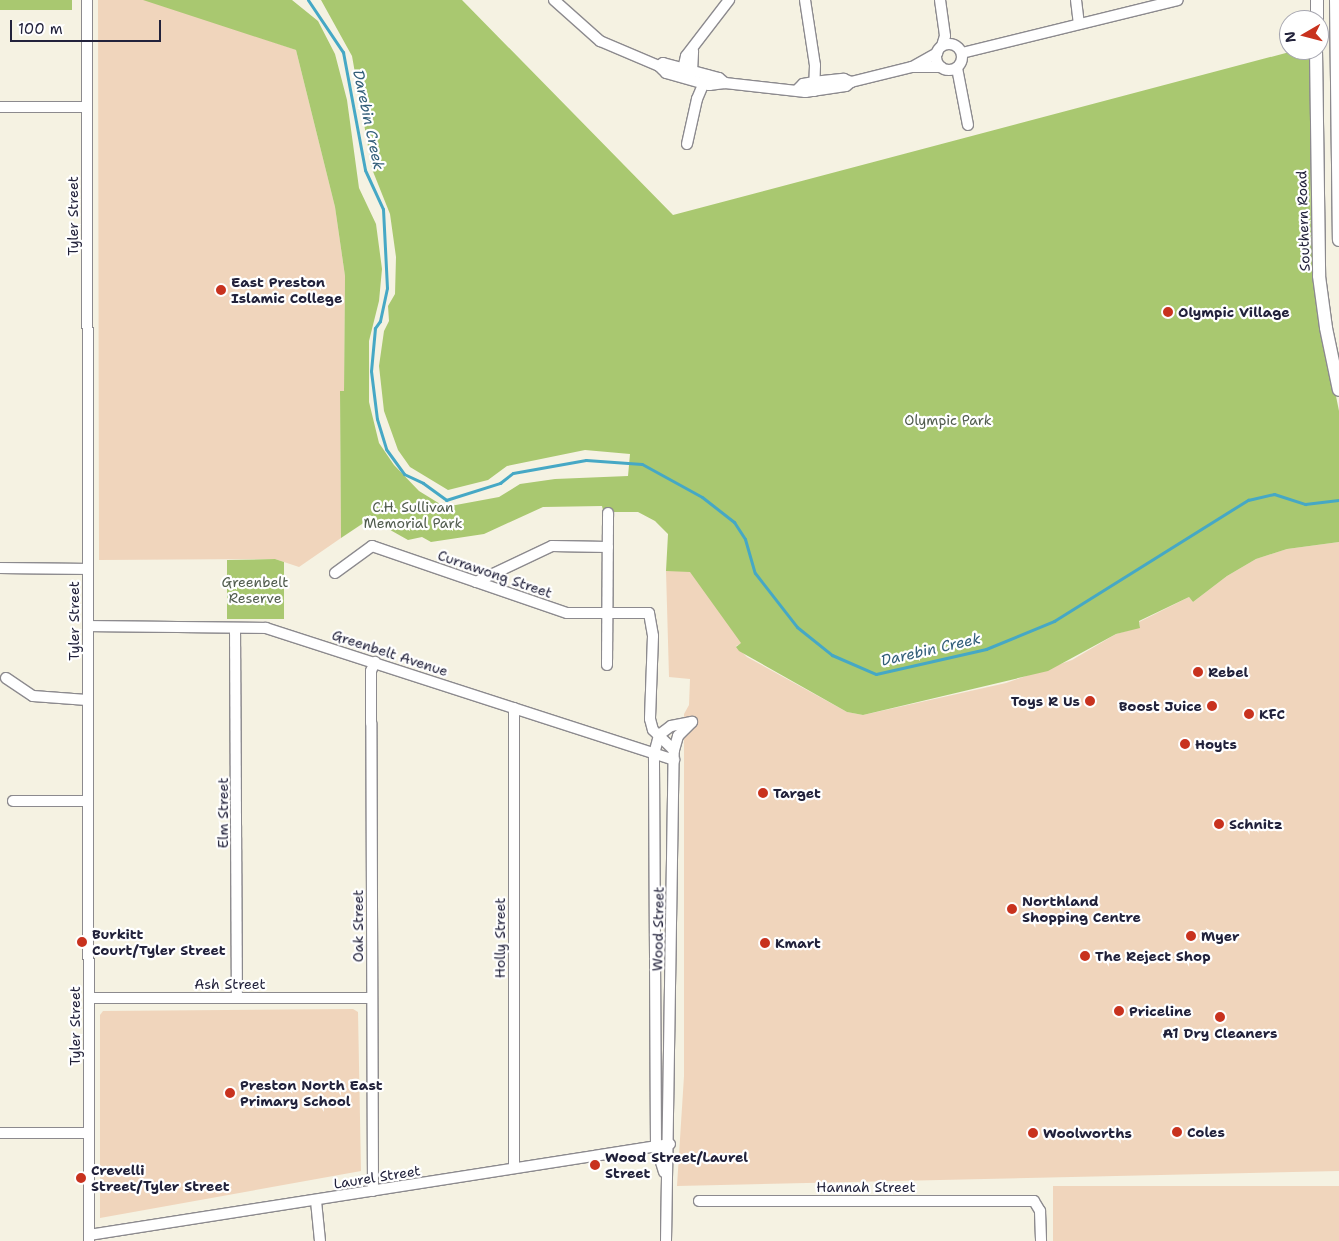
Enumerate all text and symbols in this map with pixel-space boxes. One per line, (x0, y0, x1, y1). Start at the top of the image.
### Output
scale bar (12, 10, 164, 42)
north arrow (1279, 10, 1329, 60)
text: 100 m (18, 19, 63, 39)
text: N (1280, 30, 1300, 44)
water label: Darebin Creek (349, 68, 387, 172)
street label: Southern Road (1293, 170, 1313, 272)
street label: Tyler Street (65, 176, 81, 256)
place label: East Preston Islamic College (231, 274, 342, 306)
marker: East Preston Islamic College (215, 284, 227, 296)
place label: Olympic Village (1178, 304, 1290, 320)
marker: Olympic Village (1162, 306, 1174, 318)
park label: Olympic Park (904, 412, 992, 428)
park label: C.H. Sullivan Memorial Park (363, 499, 463, 532)
street label: Currawong Street (436, 547, 554, 601)
park label: Greenbelt Reserve (222, 574, 288, 606)
street label: Tyler Street (66, 581, 82, 661)
street label: Greenbelt Avenue (330, 626, 450, 680)
water label: Darebin Creek (879, 630, 983, 670)
place label: Rebel (1208, 664, 1248, 680)
marker: Rebel (1192, 666, 1204, 678)
place label: Toys R Us (1011, 693, 1080, 709)
marker: Toys R Us (1084, 695, 1096, 707)
place label: Boost Juice (1119, 698, 1202, 714)
marker: Boost Juice (1206, 700, 1218, 712)
place label: KFC (1259, 706, 1285, 722)
marker: KFC (1243, 708, 1255, 720)
place label: Hoyts (1195, 736, 1237, 752)
marker: Hoyts (1179, 738, 1191, 750)
street label: Elm Street (215, 778, 231, 848)
place label: Target (773, 785, 821, 801)
marker: Target (757, 787, 769, 799)
place label: Schnitz (1229, 816, 1283, 832)
marker: Schnitz (1213, 818, 1225, 830)
street label: Wood Street (649, 887, 667, 971)
street label: Oak Street (350, 890, 366, 962)
place label: Northland Shopping Centre (1022, 893, 1141, 926)
street label: Holly Street (492, 898, 508, 978)
marker: Northland Shopping Centre (1006, 903, 1018, 915)
place label: Burkitt Court/Tyler Street (92, 926, 226, 959)
place label: Myer (1201, 928, 1239, 944)
marker: Myer (1185, 930, 1197, 942)
place label: Kmart (775, 935, 821, 951)
marker: Burkitt Court/Tyler Street (76, 936, 88, 948)
marker: Kmart (759, 937, 771, 949)
place label: The Reject Shop (1095, 948, 1211, 964)
marker: The Reject Shop (1079, 950, 1091, 962)
street label: Ash Street (194, 976, 266, 992)
street label: Tyler Street (67, 986, 83, 1066)
place label: Priceline (1129, 1003, 1192, 1019)
marker: Priceline (1113, 1005, 1125, 1017)
marker: A1 Dry Cleaners (1214, 1011, 1226, 1023)
place label: A1 Dry Cleaners (1163, 1025, 1277, 1041)
place label: Preston North East Primary School (240, 1077, 383, 1110)
marker: Preston North East Primary School (224, 1087, 236, 1099)
place label: Coles (1187, 1124, 1225, 1140)
place label: Woolworths (1043, 1125, 1132, 1141)
marker: Coles (1171, 1126, 1183, 1138)
marker: Woolworths (1027, 1127, 1039, 1139)
place label: Wood Street/Laurel Street (605, 1149, 748, 1182)
marker: Wood Street/Laurel Street (589, 1159, 601, 1171)
place label: Crevelli Street/Tyler Street (91, 1162, 229, 1194)
street label: Laurel Street (332, 1162, 422, 1192)
marker: Crevelli Street/Tyler Street (75, 1172, 87, 1184)
street label: Hannah Street (816, 1179, 916, 1195)

